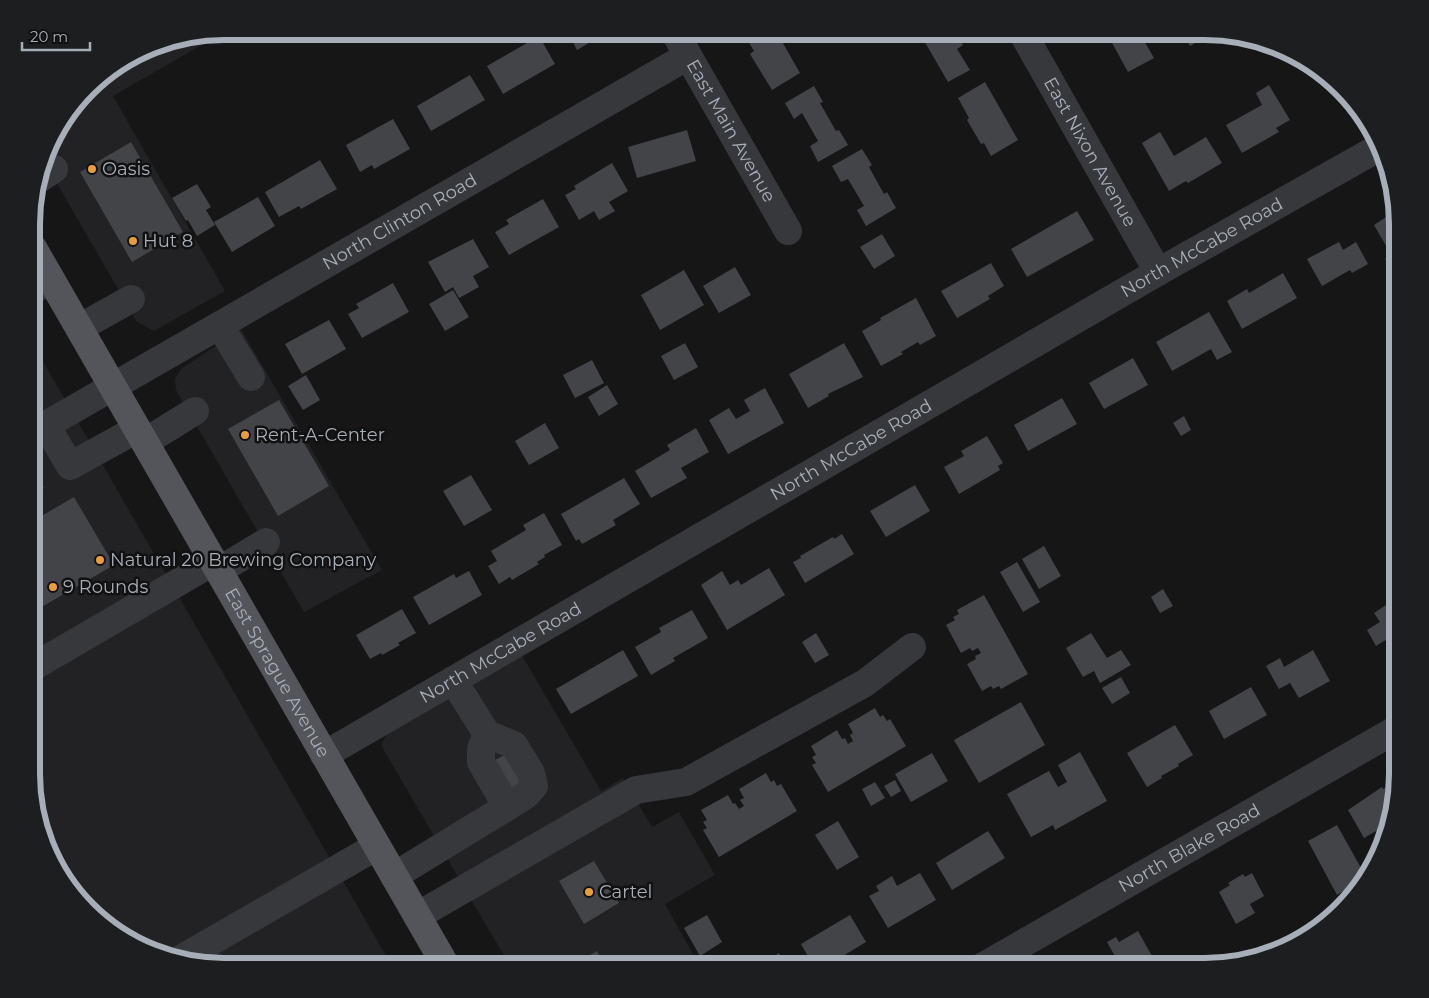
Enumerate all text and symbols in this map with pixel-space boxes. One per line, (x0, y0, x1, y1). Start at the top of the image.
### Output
scale bar (22, 20, 90, 52)
text: 20 m (30, 27, 68, 46)
street label: East Main Avenue (682, 56, 780, 206)
street label: East Nixon Avenue (1039, 73, 1141, 231)
place label: Oasis (102, 158, 150, 180)
marker: Oasis (86, 163, 98, 175)
street label: North Clinton Road (319, 169, 481, 275)
street label: North McCabe Road (1117, 193, 1287, 302)
place label: Hut 8 (143, 230, 193, 252)
marker: Hut 8 (127, 235, 139, 247)
street label: North McCabe Road (766, 394, 936, 505)
place label: Rent-A-Center (255, 424, 385, 446)
marker: Rent-A-Center (239, 429, 251, 441)
place label: Natural 20 Brewing Company (110, 549, 377, 571)
marker: Natural 20 Brewing Company (94, 554, 106, 566)
place label: 9 Rounds (63, 576, 148, 598)
marker: 9 Rounds (47, 581, 59, 593)
street label: East Sprague Avenue (220, 584, 335, 761)
street label: North McCabe Road (416, 597, 585, 708)
street label: North Blake Road (1115, 799, 1264, 897)
place label: Cartel (599, 881, 652, 903)
marker: Cartel (583, 886, 595, 898)

